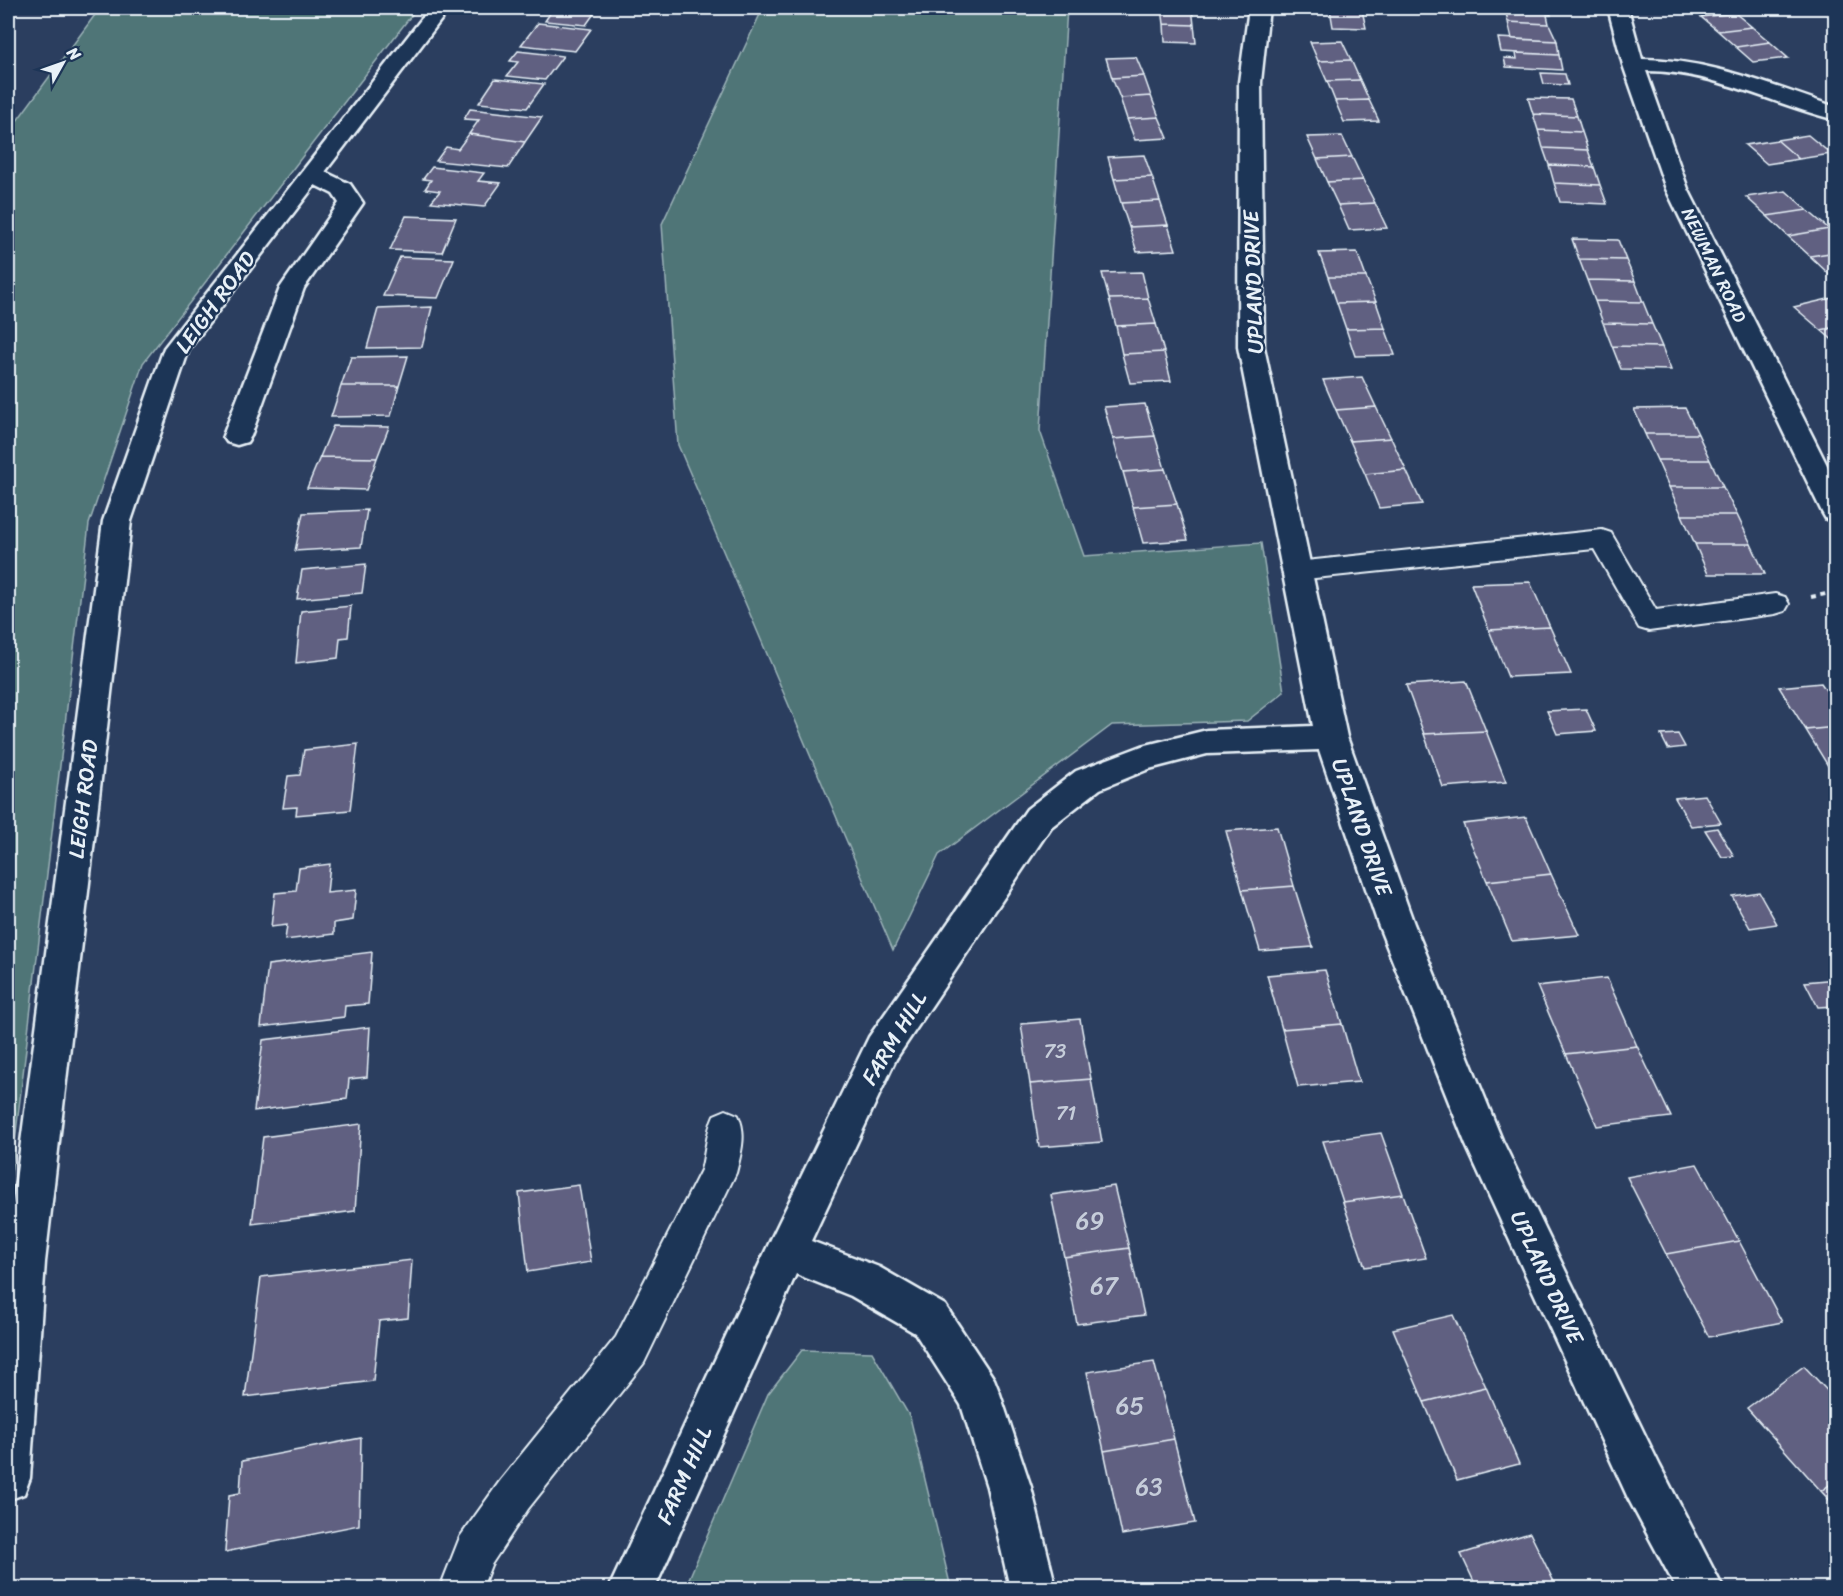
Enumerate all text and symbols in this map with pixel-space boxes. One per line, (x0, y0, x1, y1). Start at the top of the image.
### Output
north arrow (33, 33, 93, 93)
text: N (59, 39, 89, 68)
street label: NEWMAN ROAD (1672, 202, 1756, 328)
street label: UPLAND DRIVE (1231, 208, 1275, 354)
street label: LEIGH ROAD (164, 242, 266, 362)
street label: LEIGH ROAD (56, 737, 110, 861)
street label: UPLAND DRIVE (1320, 753, 1404, 903)
street label: FARM HILL (850, 983, 938, 1093)
house number: 73 (1044, 1034, 1066, 1069)
house number: 71 (1056, 1096, 1076, 1131)
house number: 69 (1076, 1200, 1104, 1242)
street label: UPLAND DRIVE (1499, 1204, 1596, 1352)
house number: 67 (1090, 1265, 1119, 1307)
house number: 65 (1116, 1385, 1144, 1427)
street label: FARM HILL (645, 1419, 723, 1531)
house number: 63 (1136, 1466, 1162, 1508)

